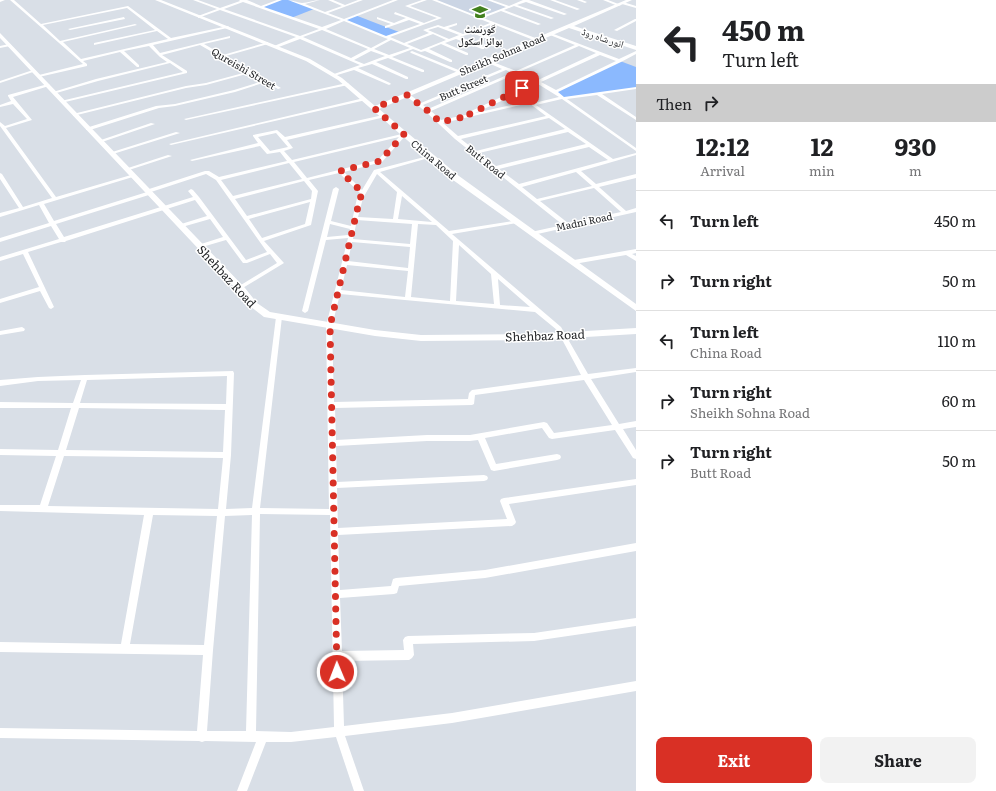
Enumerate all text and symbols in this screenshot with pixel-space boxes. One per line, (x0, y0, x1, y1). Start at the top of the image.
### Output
school or university icon: گورنمنٹ بوائز اسکول (471, 3, 489, 21)
text: 450 m (722, 8, 805, 50)
icon: left (656, 16, 708, 68)
place label: گورنمنٹ بوائز اسکول (458, 21, 503, 48)
street label: انور شاہ روڈ (580, 23, 626, 51)
street label: Sheikh Sohna Road (457, 29, 547, 79)
street label: Qureishi Street (209, 43, 279, 93)
text: Turn left (722, 46, 799, 73)
street label: Butt Street (436, 70, 490, 104)
pin (505, 71, 539, 105)
icon: arrive (511, 77, 533, 99)
text: Then (656, 92, 692, 115)
icon: right (700, 92, 722, 114)
text: 12:12 (696, 128, 749, 163)
text: 12 (810, 128, 833, 163)
text: 930 (894, 128, 936, 163)
street label: China Road (408, 136, 460, 182)
street label: Butt Road (463, 140, 509, 182)
text: Arrival (700, 161, 745, 180)
text: min (809, 161, 835, 180)
text: m (909, 161, 922, 180)
street label: Madni Road (554, 208, 614, 234)
text: Turn left (690, 209, 759, 232)
text: 450 m (934, 209, 976, 232)
icon: left (656, 210, 678, 232)
street label: Shehbaz Road (193, 241, 261, 312)
text: Turn right (690, 269, 772, 292)
text: 50 m (942, 269, 976, 292)
icon: right (656, 270, 678, 292)
text: Turn left (690, 320, 759, 343)
street label: Shehbaz Road (505, 325, 586, 345)
text: 110 m (938, 329, 976, 352)
icon: left (656, 330, 678, 352)
text: China Road (690, 343, 762, 362)
text: Turn right (690, 380, 772, 403)
text: 60 m (942, 389, 976, 412)
icon: right (656, 390, 678, 412)
text: Sheikh Sohna Road (690, 403, 810, 422)
text: Turn right (690, 440, 772, 463)
text: 50 m (942, 449, 976, 472)
icon: right (656, 450, 678, 472)
text: Butt Road (690, 463, 751, 482)
position arrow (316, 651, 358, 693)
button: Exit (656, 737, 812, 783)
button: Share (820, 737, 976, 783)

